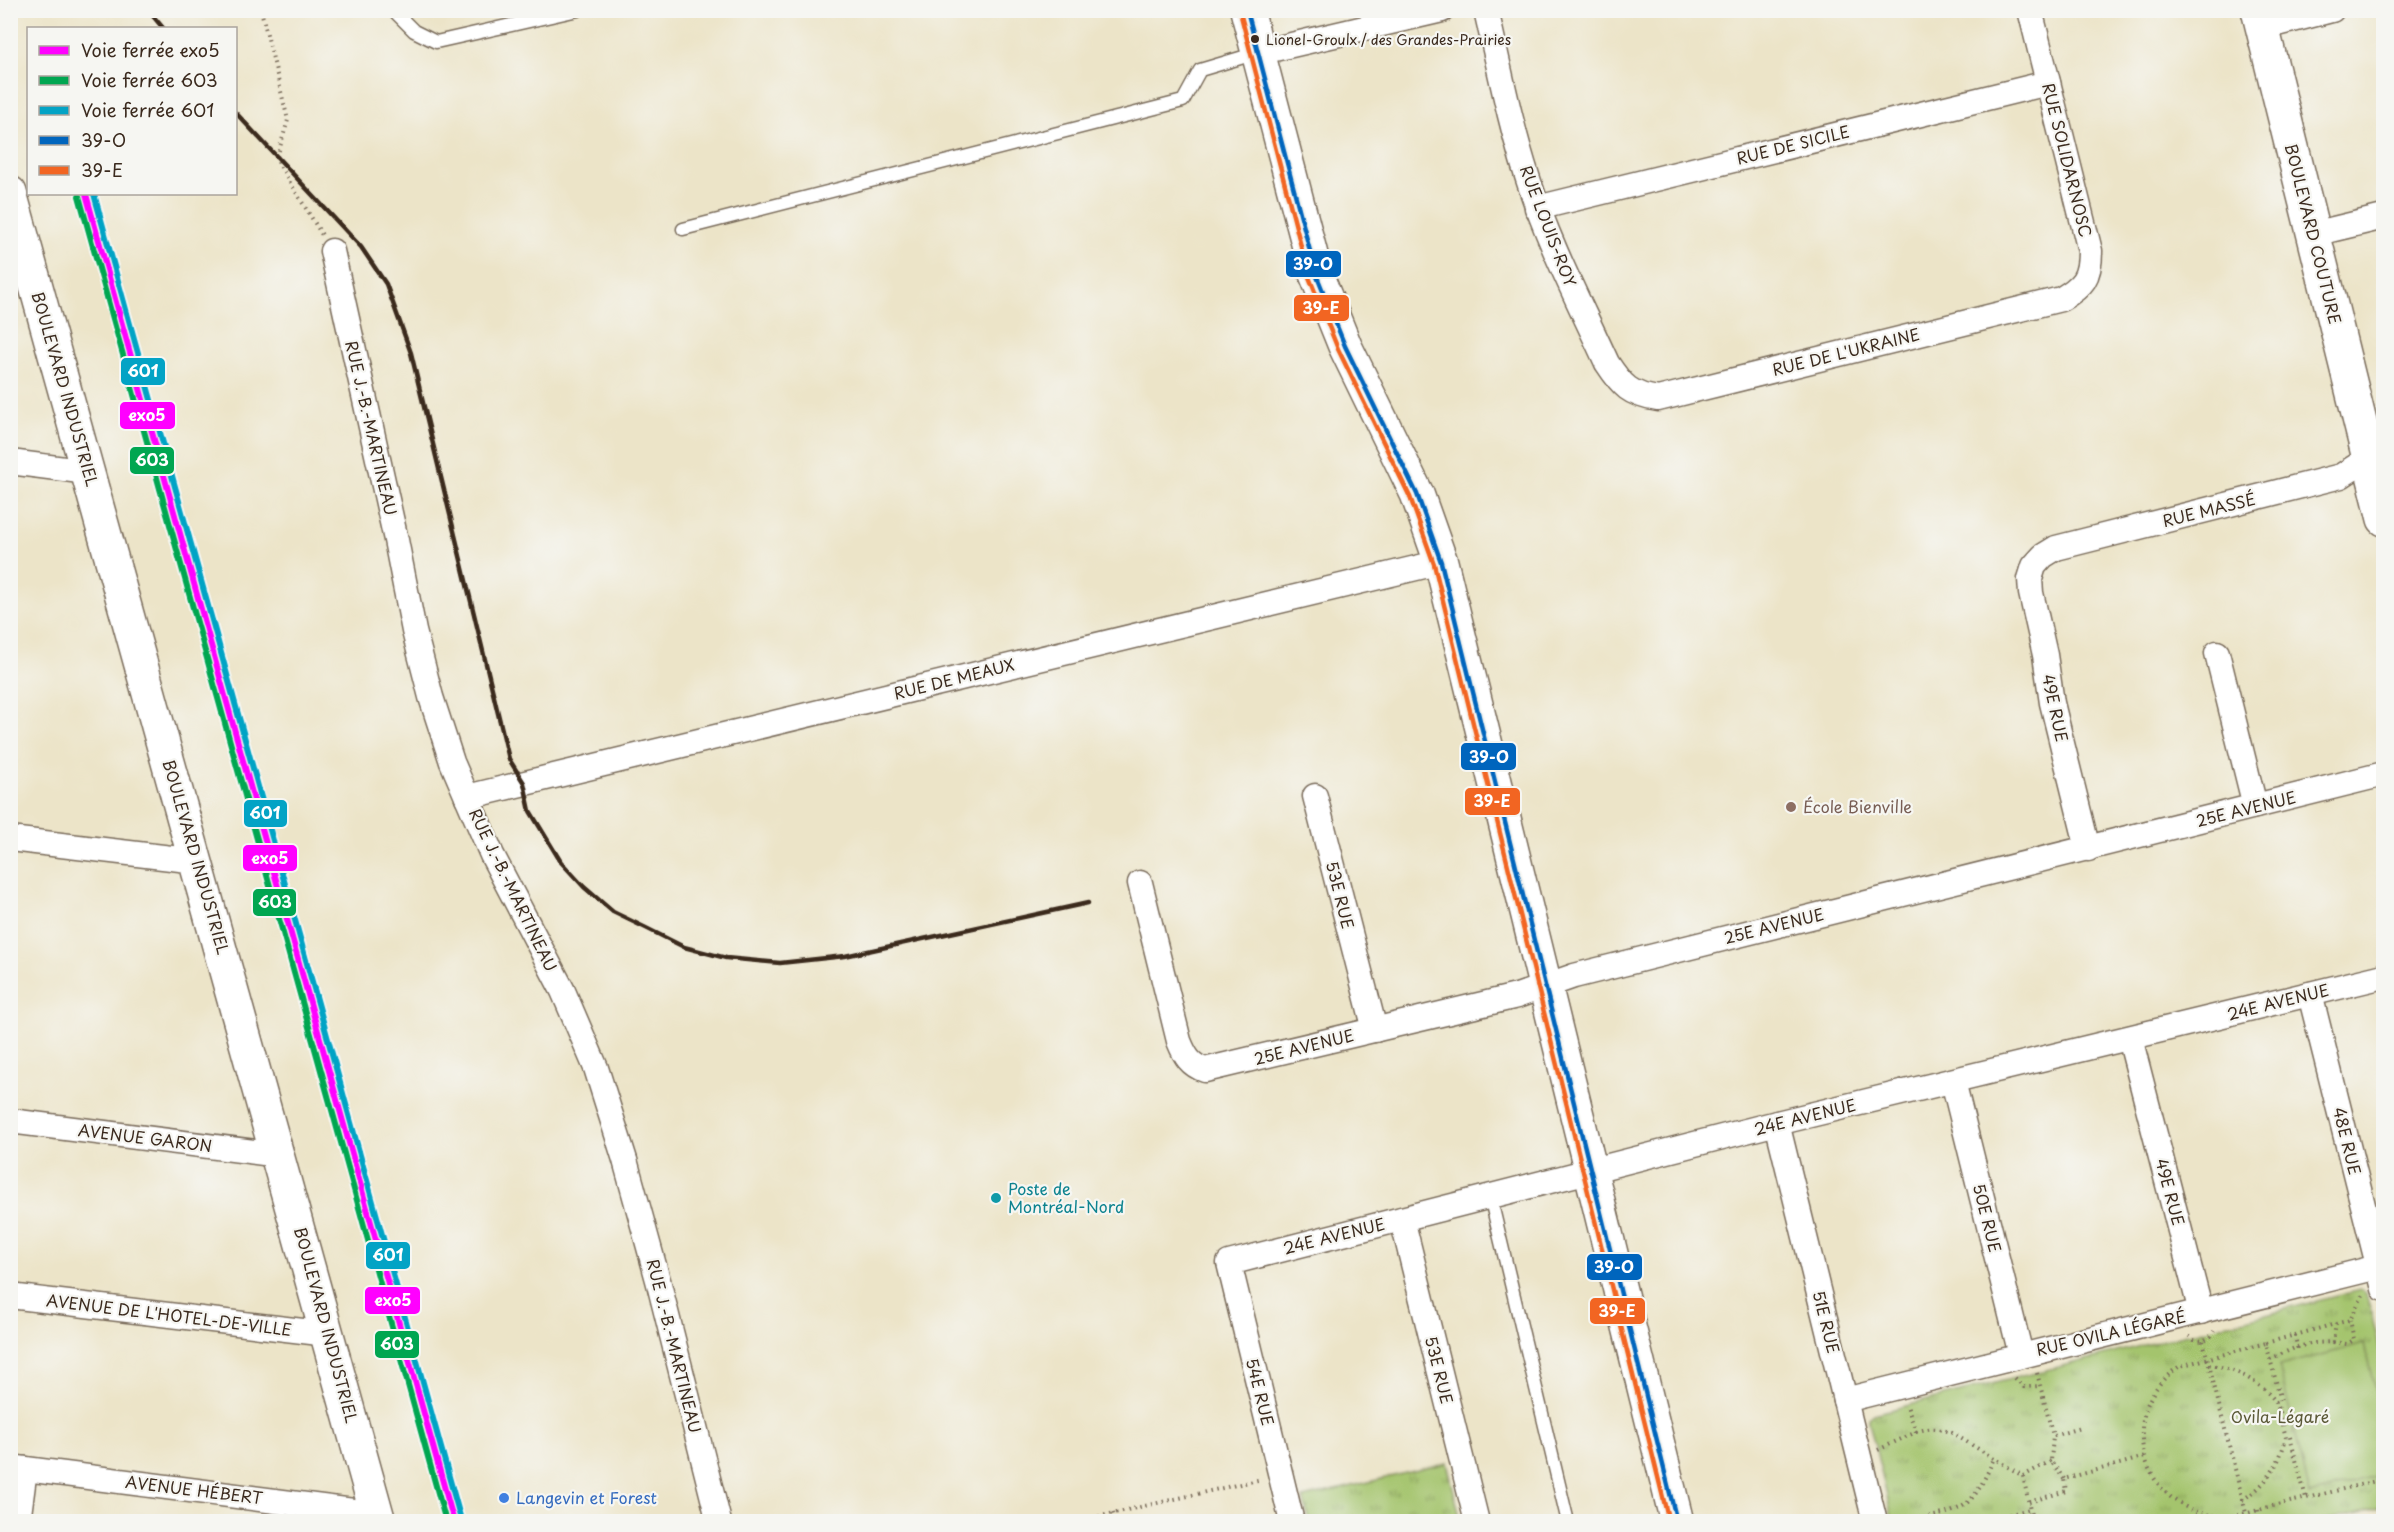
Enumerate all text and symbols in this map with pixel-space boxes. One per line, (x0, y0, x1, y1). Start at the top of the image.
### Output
legend (27, 27, 237, 195)
place label: Lionel-Groulx / des Grandes-Prairies (1266, 29, 1511, 50)
marker: Lionel-Groulx / des Grandes-Prairies (1249, 33, 1261, 45)
text: Voie ferrée exo5 (81, 36, 219, 63)
text: Voie ferrée 603 (81, 66, 218, 93)
street label: RUE SOLIDARNOSC (2037, 80, 2099, 239)
text: Voie ferrée 601 (81, 96, 214, 123)
street label: RUE DE SICILE (1734, 118, 1852, 170)
text: 39-O (81, 126, 126, 153)
street label: BOULEVARD COUTURE (2280, 141, 2348, 327)
text: 39-E (81, 156, 123, 183)
street label: RUE LOUIS-ROY (1515, 162, 1583, 290)
line badge: 39-O (1285, 250, 1342, 278)
text: 39-O (1293, 251, 1333, 275)
street label: BOULEVARD INDUSTRIEL (27, 288, 105, 489)
line badge: 39-E (1293, 294, 1350, 322)
text: 39-E (1302, 295, 1340, 319)
street label: RUE DE L'UKRAINE (1769, 321, 1922, 381)
street label: RUE J.-B.-MARTINEAU (340, 338, 404, 518)
line badge: 601 (120, 357, 166, 386)
text: 601 (128, 358, 159, 382)
line badge: exo5 (119, 401, 176, 430)
text: exo5 (129, 402, 165, 426)
line badge: 603 (129, 446, 175, 475)
text: 603 (135, 447, 169, 471)
street label: RUE MASSÉ (2160, 486, 2258, 532)
street label: RUE DE MEAUX (891, 651, 1017, 705)
street label: 49E RUE (2037, 672, 2075, 744)
line badge: 39-O (1460, 742, 1517, 771)
text: 39-O (1469, 744, 1509, 768)
street label: BOULEVARD INDUSTRIEL (158, 756, 236, 957)
street label: 25E AVENUE (2193, 784, 2298, 832)
line badge: 39-E (1464, 787, 1521, 816)
text: 39-E (1473, 788, 1511, 812)
place label: École Bienville (1803, 794, 1912, 818)
line badge: 601 (243, 799, 288, 828)
text: 601 (250, 800, 281, 824)
marker: École Bienville (1784, 800, 1798, 814)
street label: RUE J.-B.-MARTINEAU (464, 804, 564, 975)
line badge: exo5 (242, 844, 298, 872)
text: exo5 (252, 845, 288, 869)
street label: 53E RUE (1321, 858, 1361, 931)
line badge: 603 (252, 888, 297, 917)
text: 603 (258, 889, 292, 913)
street label: 25E AVENUE (1721, 901, 1826, 949)
street label: 24E AVENUE (2224, 977, 2331, 1025)
street label: 25E AVENUE (1251, 1022, 1356, 1070)
street label: 24E AVENUE (1751, 1092, 1858, 1140)
street label: 48E RUE (2328, 1104, 2368, 1177)
street label: AVENUE GARON (77, 1117, 213, 1157)
street label: 49E RUE (2150, 1156, 2191, 1228)
place label: Poste de Montréal-Nord (1008, 1176, 1124, 1218)
street label: 50E RUE (1968, 1181, 2008, 1255)
marker: Poste de Montréal-Nord (989, 1191, 1003, 1205)
street label: 24E AVENUE (1280, 1211, 1387, 1259)
street label: BOULEVARD INDUSTRIEL (289, 1224, 365, 1425)
line badge: 601 (365, 1241, 411, 1270)
text: 601 (373, 1242, 404, 1266)
line badge: 39-O (1586, 1253, 1643, 1281)
text: 39-O (1594, 1254, 1634, 1278)
street label: RUE J.-B.-MARTINEAU (642, 1256, 708, 1435)
line badge: exo5 (364, 1286, 421, 1315)
street label: AVENUE DE L'HOTEL-DE-VILLE (45, 1287, 293, 1341)
text: exo5 (375, 1287, 411, 1311)
street label: 51E RUE (1808, 1288, 1846, 1356)
line badge: 39-E (1589, 1297, 1646, 1325)
text: 39-E (1598, 1298, 1636, 1322)
street label: RUE OVILA LÉGARÉ (2033, 1303, 2188, 1361)
line badge: 603 (374, 1330, 420, 1359)
text: 603 (380, 1331, 414, 1355)
street label: 53E RUE (1420, 1333, 1460, 1406)
street label: 54E RUE (1241, 1355, 1281, 1428)
park label: Ovila-Légaré (2231, 1404, 2329, 1428)
street label: AVENUE HÉBERT (124, 1469, 264, 1509)
place label: Langevin et Forest (516, 1485, 657, 1509)
marker: Langevin et Forest (497, 1491, 511, 1505)

